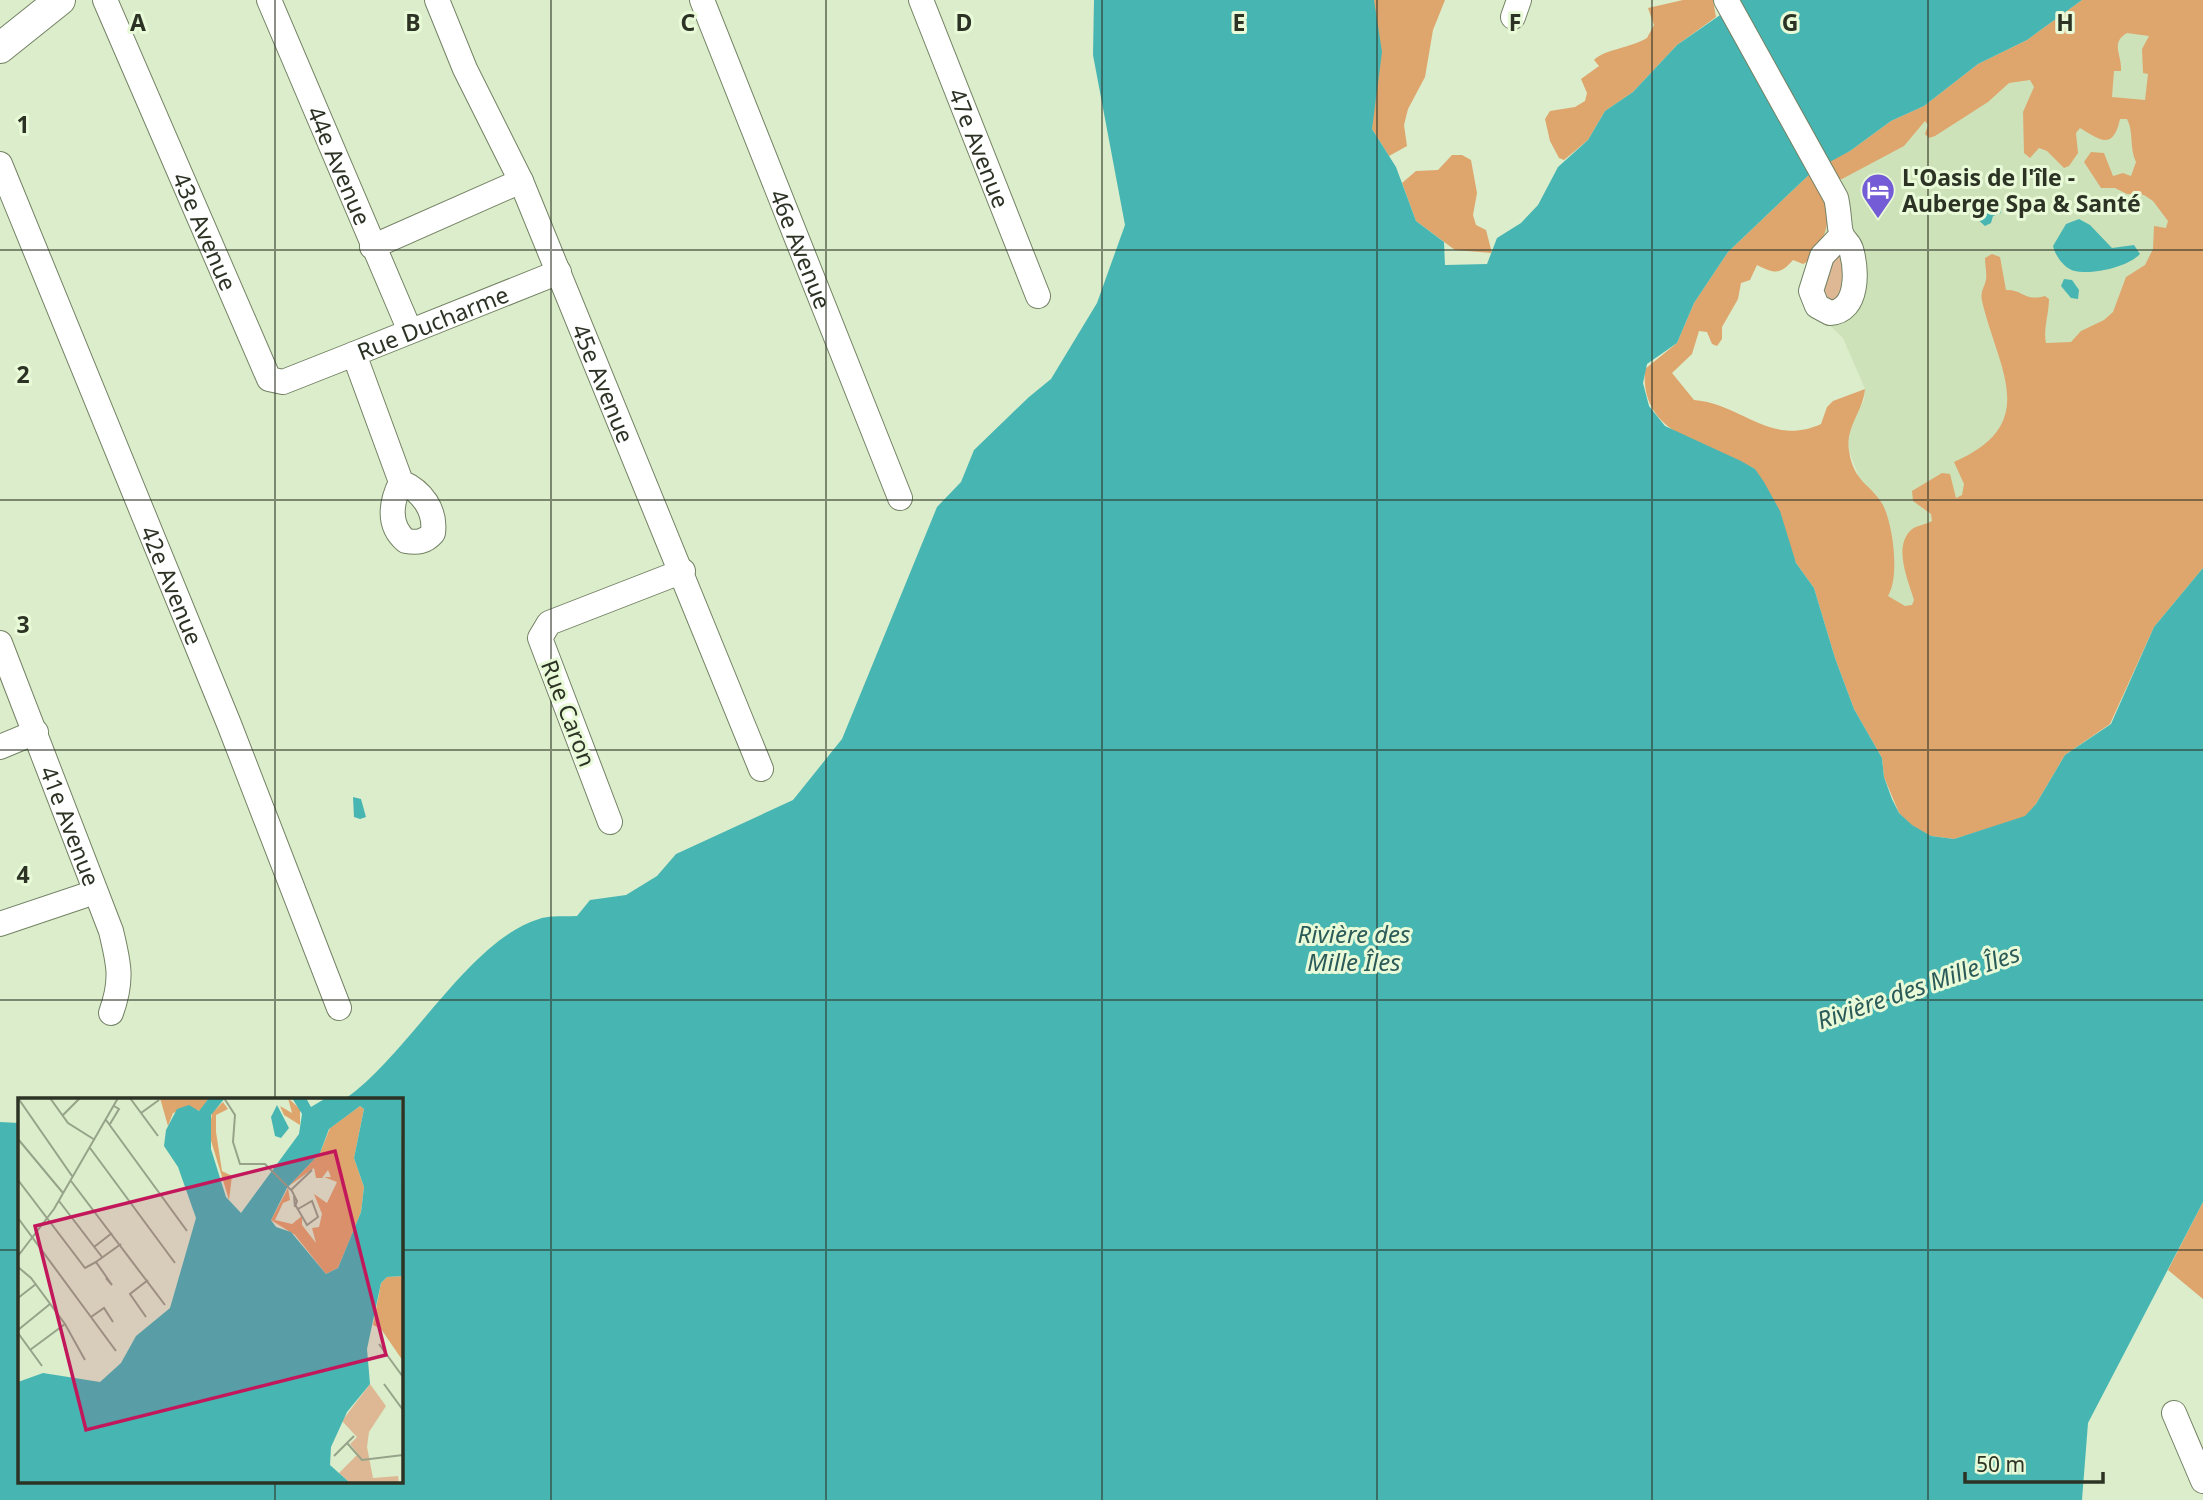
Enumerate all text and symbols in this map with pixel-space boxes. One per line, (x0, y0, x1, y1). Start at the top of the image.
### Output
text: A (130, 6, 146, 38)
text: B (405, 6, 421, 38)
text: C (681, 6, 696, 38)
text: D (956, 6, 972, 38)
text: E (1233, 6, 1245, 38)
text: F (1509, 6, 1521, 38)
text: G (1782, 6, 1798, 38)
text: H (2056, 6, 2074, 38)
street label: 47e Avenue (941, 83, 1018, 212)
street label: 44e Avenue (300, 101, 379, 230)
text: 1 (16, 108, 30, 140)
place label: L'Oasis de l'île - Auberge Spa & Santé (1902, 161, 2141, 219)
street label: 43e Avenue (165, 167, 245, 295)
hotel icon: L'Oasis de l'île - Auberge Spa & Santé (1859, 171, 1897, 220)
street label: 46e Avenue (763, 185, 839, 314)
street label: Rue Ducharme (352, 278, 513, 367)
street label: 45e Avenue (565, 319, 642, 448)
text: 2 (16, 358, 30, 390)
street label: 42e Avenue (134, 521, 211, 650)
text: 3 (16, 608, 30, 640)
street label: Rue Caron (534, 655, 604, 771)
street label: 41e Avenue (33, 761, 108, 890)
text: 4 (16, 858, 30, 890)
water label: Rivière des Mille Îles (1298, 917, 1410, 978)
water label: Rivière des Mille Îles (1812, 936, 2024, 1036)
inset map (18, 1098, 402, 1482)
scale bar (1965, 1440, 2103, 1484)
text: 50 m (1976, 1450, 2025, 1478)

